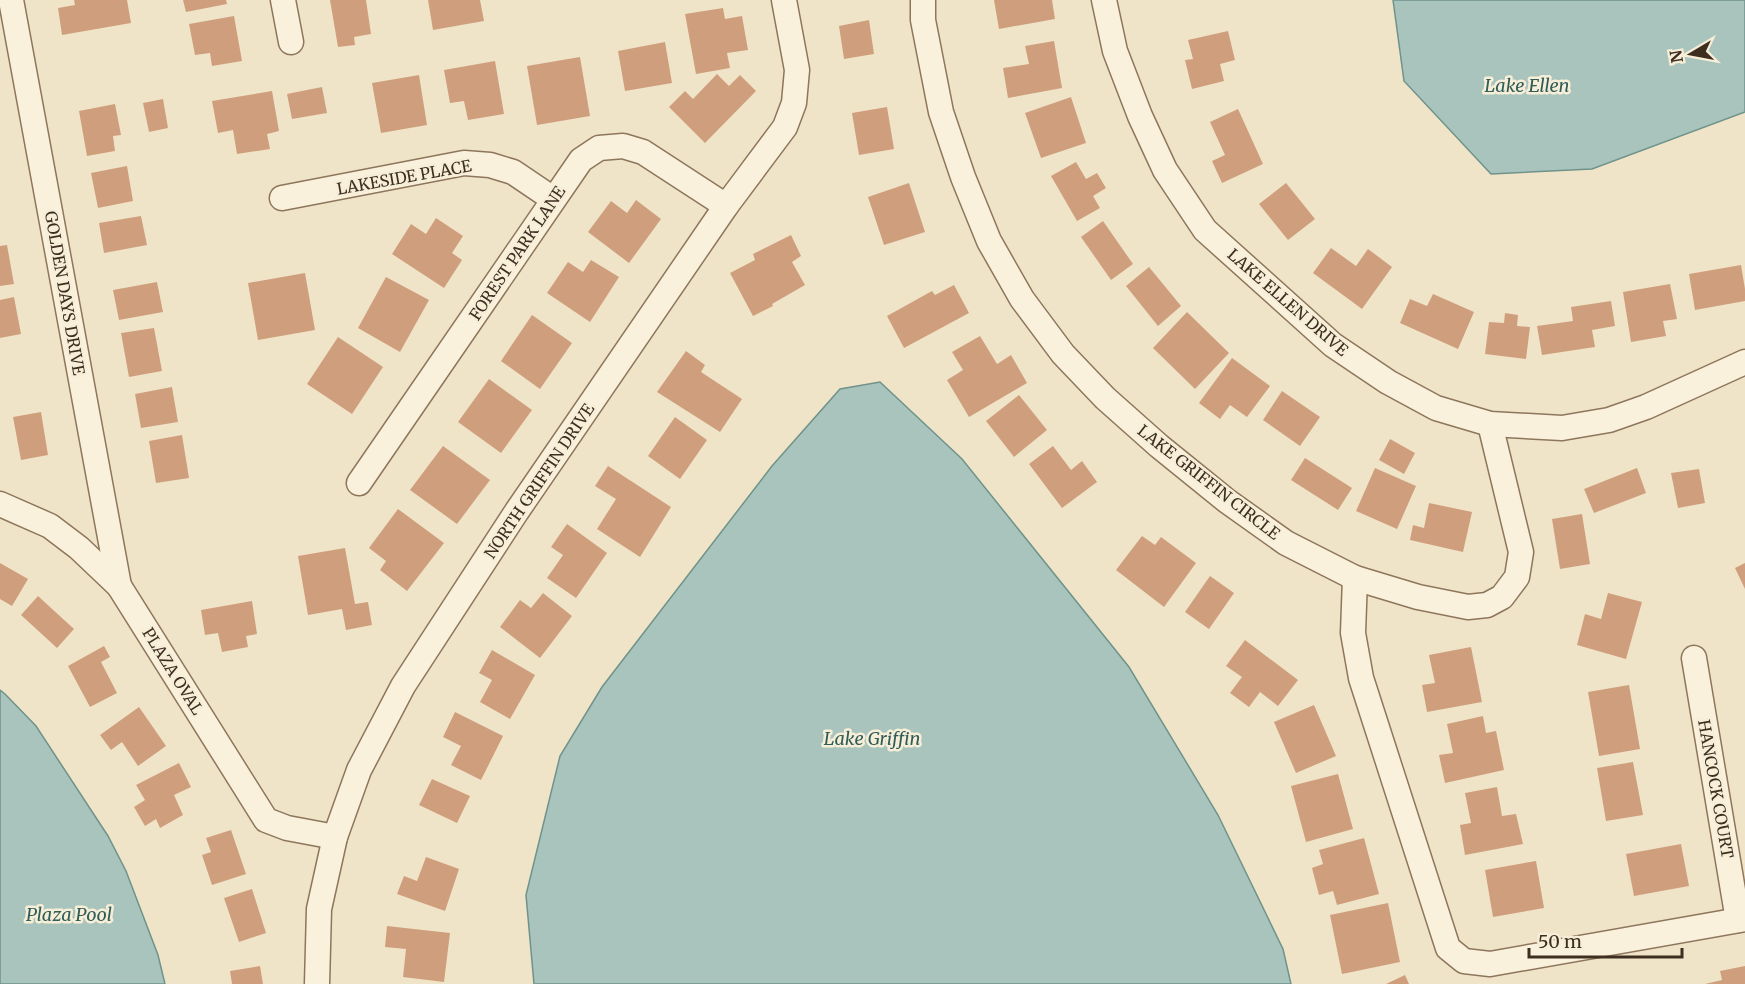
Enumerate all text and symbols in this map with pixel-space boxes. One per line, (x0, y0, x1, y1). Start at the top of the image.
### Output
north arrow (1661, 24, 1721, 84)
text: N (1665, 48, 1687, 65)
water label: Lake Ellen (1485, 74, 1569, 97)
street label: LAKESIDE PLACE (335, 155, 474, 199)
street label: FOREST PARK LANE (465, 181, 570, 324)
street label: GOLDEN DAYS DRIVE (41, 209, 89, 377)
street label: LAKE ELLEN DRIVE (1224, 244, 1353, 360)
street label: NORTH GRIFFIN DRIVE (480, 399, 599, 562)
street label: LAKE GRIFFIN CIRCLE (1134, 420, 1285, 544)
street label: PLAZA OVAL (138, 624, 208, 718)
street label: HANCOCK COURT (1694, 718, 1738, 860)
water label: Lake Griffin (824, 727, 920, 750)
water label: Plaza Pool (26, 903, 112, 926)
scale bar (1529, 921, 1682, 959)
text: 50 m (1538, 930, 1582, 953)

